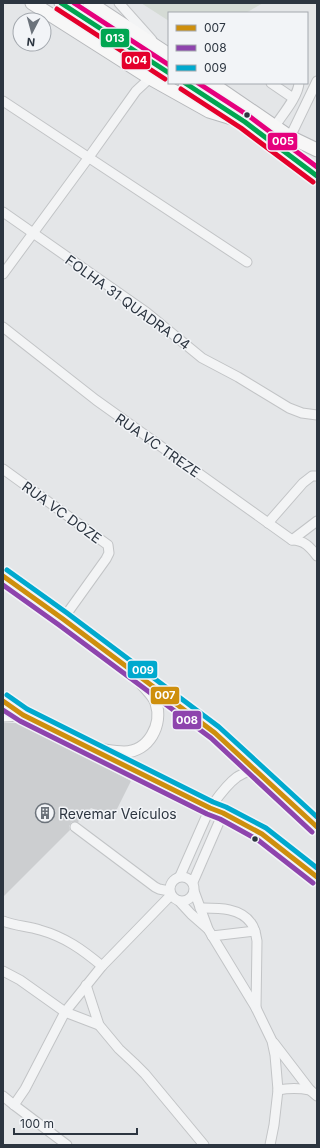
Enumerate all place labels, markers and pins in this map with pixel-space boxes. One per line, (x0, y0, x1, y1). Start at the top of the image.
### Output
unlabelled marker (242, 110, 252, 120)
building icon: Revemar Veículos (34, 802, 56, 824)
place label: Revemar Veículos (59, 805, 177, 822)
unlabelled marker (250, 834, 260, 844)

